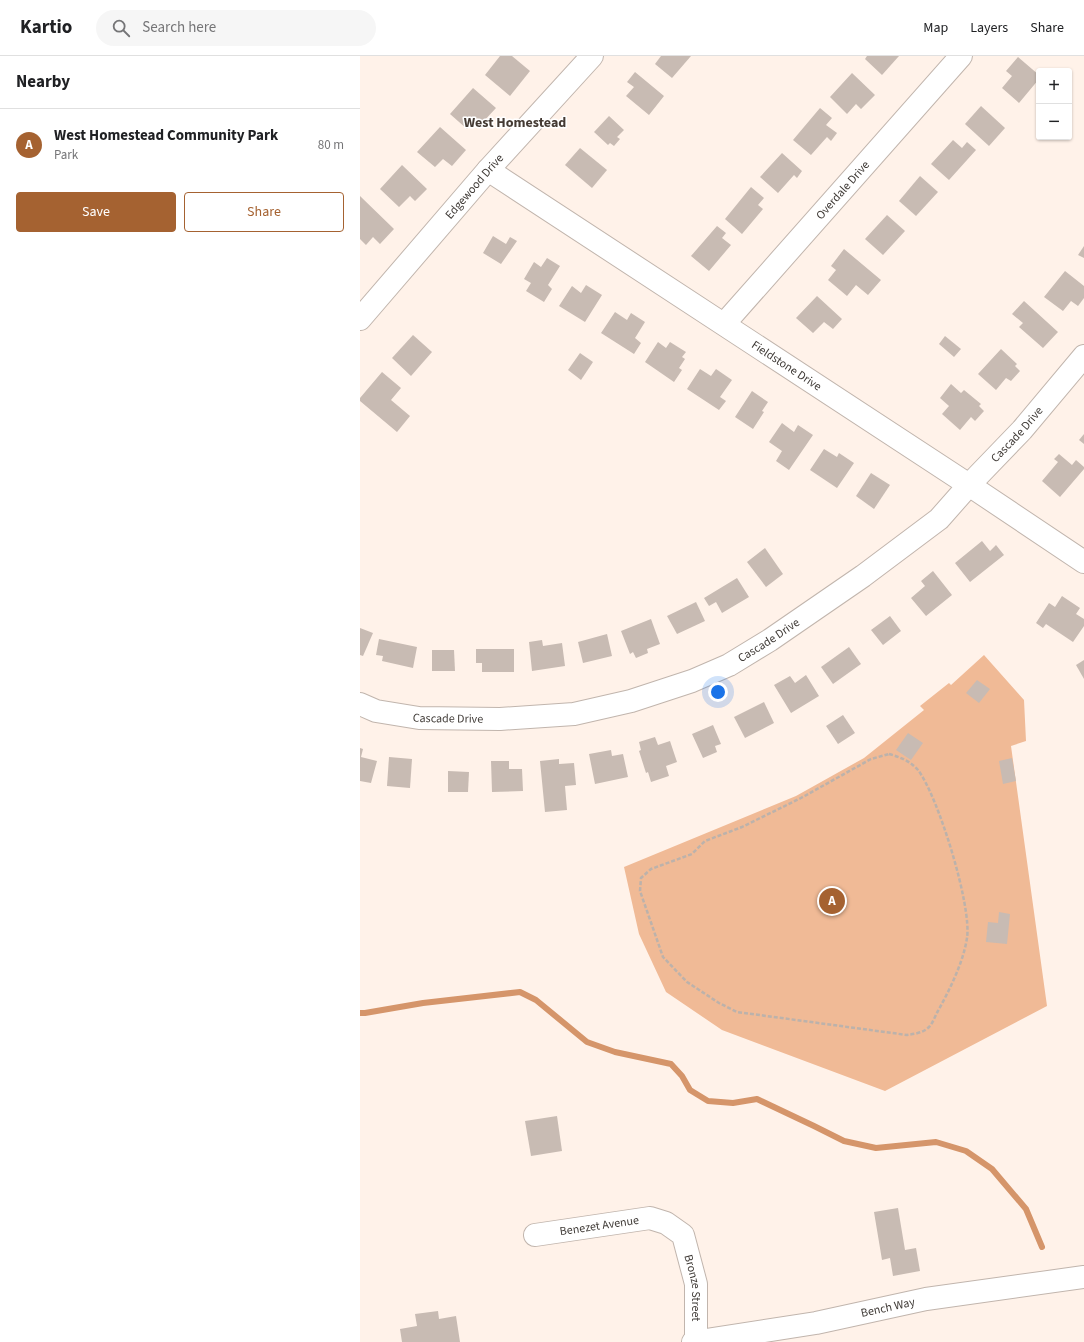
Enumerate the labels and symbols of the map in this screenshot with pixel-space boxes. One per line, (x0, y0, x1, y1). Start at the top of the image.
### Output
district label: West Homestead (464, 113, 566, 133)
street label: Edgewood Drive (441, 150, 507, 223)
street label: Overdale Drive (812, 157, 873, 223)
street label: Fieldstone Drive (748, 336, 825, 395)
street label: Cascade Drive (987, 403, 1047, 466)
street label: Cascade Drive (734, 614, 803, 666)
your location (708, 682, 728, 702)
street label: Cascade Drive (411, 709, 483, 727)
pin: A (819, 886, 845, 916)
street label: Benezet Avenue (559, 1211, 640, 1240)
street label: Bronze Street (680, 1252, 705, 1321)
street label: Bench Way (859, 1293, 917, 1321)

